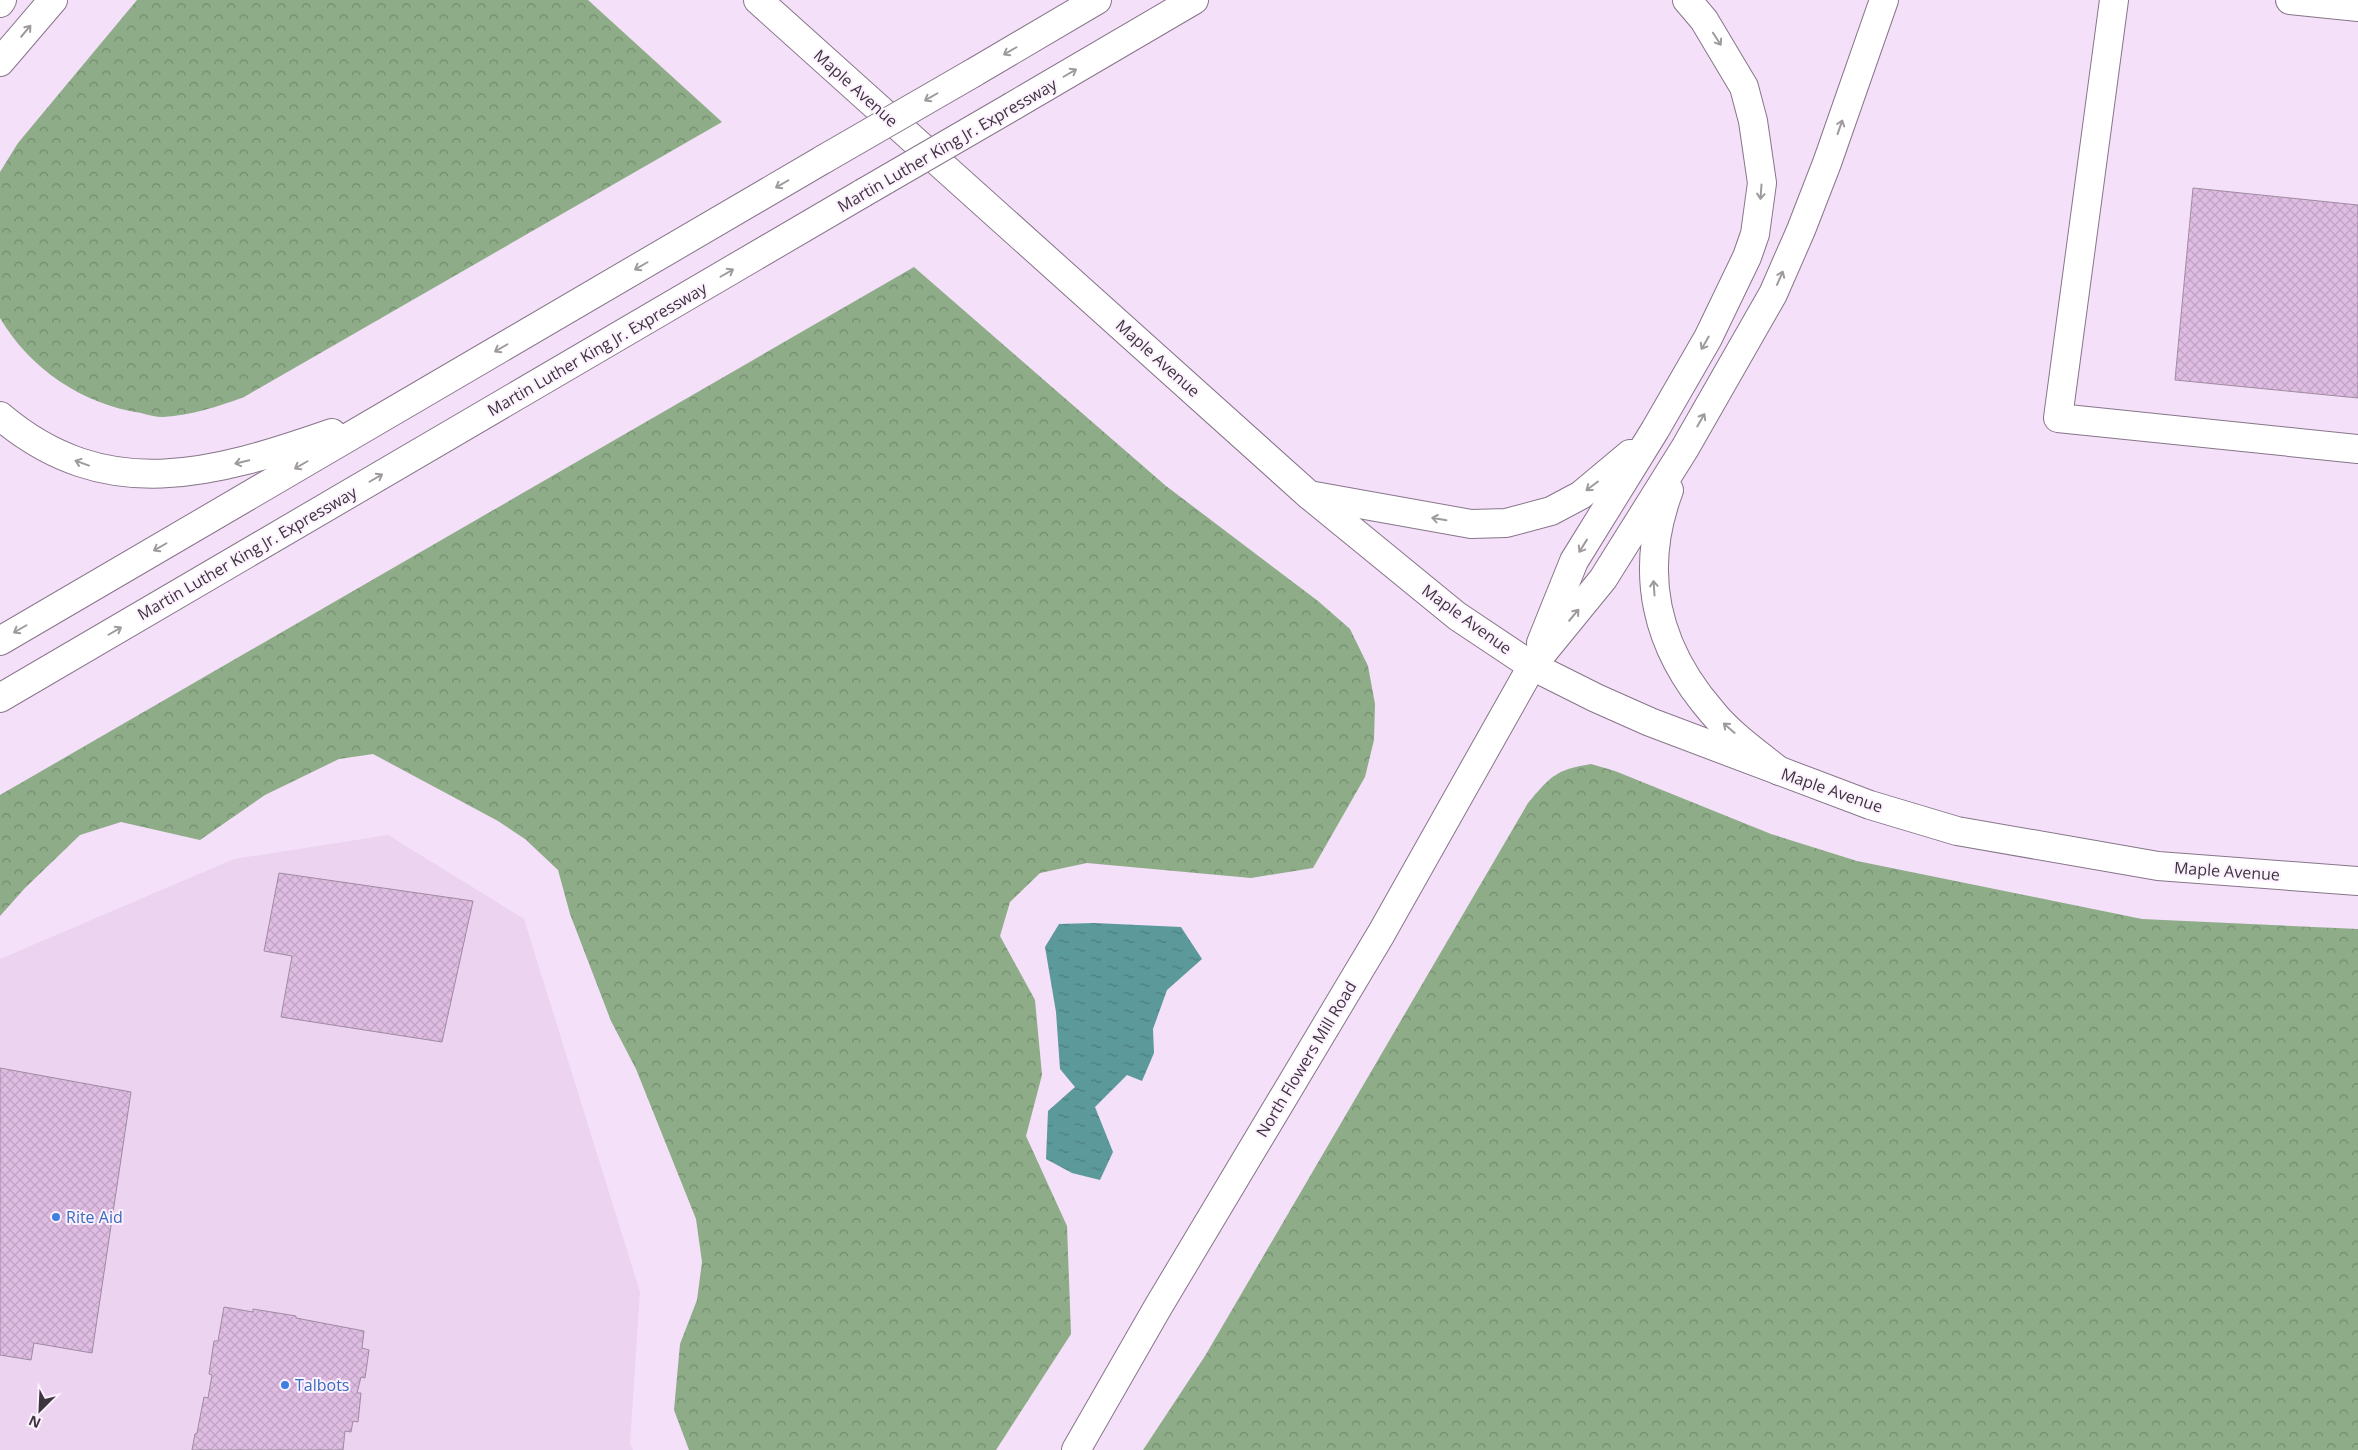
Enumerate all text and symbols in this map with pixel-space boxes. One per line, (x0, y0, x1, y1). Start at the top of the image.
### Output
one-way arrow (21, 25, 32, 38)
one-way arrow (1712, 31, 1722, 45)
street label: Maple Avenue (809, 44, 903, 132)
one-way arrow (1002, 46, 1017, 56)
one-way arrow (1062, 67, 1076, 77)
street label: Martin Luther King Jr. Expressway (833, 73, 1061, 217)
one-way arrow (924, 93, 938, 103)
one-way arrow (1835, 120, 1845, 136)
one-way arrow (774, 179, 789, 189)
one-way arrow (1756, 184, 1766, 200)
one-way arrow (634, 261, 649, 271)
one-way arrow (720, 267, 734, 277)
one-way arrow (1775, 271, 1785, 286)
street label: Martin Luther King Jr. Expressway (483, 277, 711, 421)
street label: Maple Avenue (1111, 314, 1205, 402)
one-way arrow (1700, 335, 1709, 350)
one-way arrow (494, 344, 509, 354)
one-way arrow (1696, 413, 1706, 428)
one-way arrow (75, 458, 90, 467)
one-way arrow (235, 458, 251, 467)
one-way arrow (294, 461, 308, 471)
one-way arrow (368, 473, 382, 483)
one-way arrow (1586, 480, 1599, 491)
street label: Martin Luther King Jr. Expressway (133, 481, 361, 625)
one-way arrow (1431, 514, 1447, 524)
one-way arrow (1577, 538, 1587, 552)
one-way arrow (154, 543, 168, 553)
street label: Maple Avenue (1418, 579, 1516, 659)
one-way arrow (1650, 580, 1659, 596)
one-way arrow (1568, 608, 1580, 621)
one-way arrow (14, 625, 28, 635)
one-way arrow (107, 626, 122, 636)
one-way arrow (1722, 722, 1735, 734)
street label: Maple Avenue (1778, 762, 1886, 818)
street label: Maple Avenue (2173, 856, 2281, 886)
street label: North Flowers Mill Road (1251, 977, 1361, 1141)
place label: Rite Aid (66, 1206, 123, 1228)
marker: Rite Aid (50, 1211, 62, 1223)
place label: Talbots (295, 1374, 349, 1396)
marker: Talbots (279, 1379, 291, 1391)
north arrow (15, 1385, 65, 1435)
text: N (25, 1411, 44, 1433)

